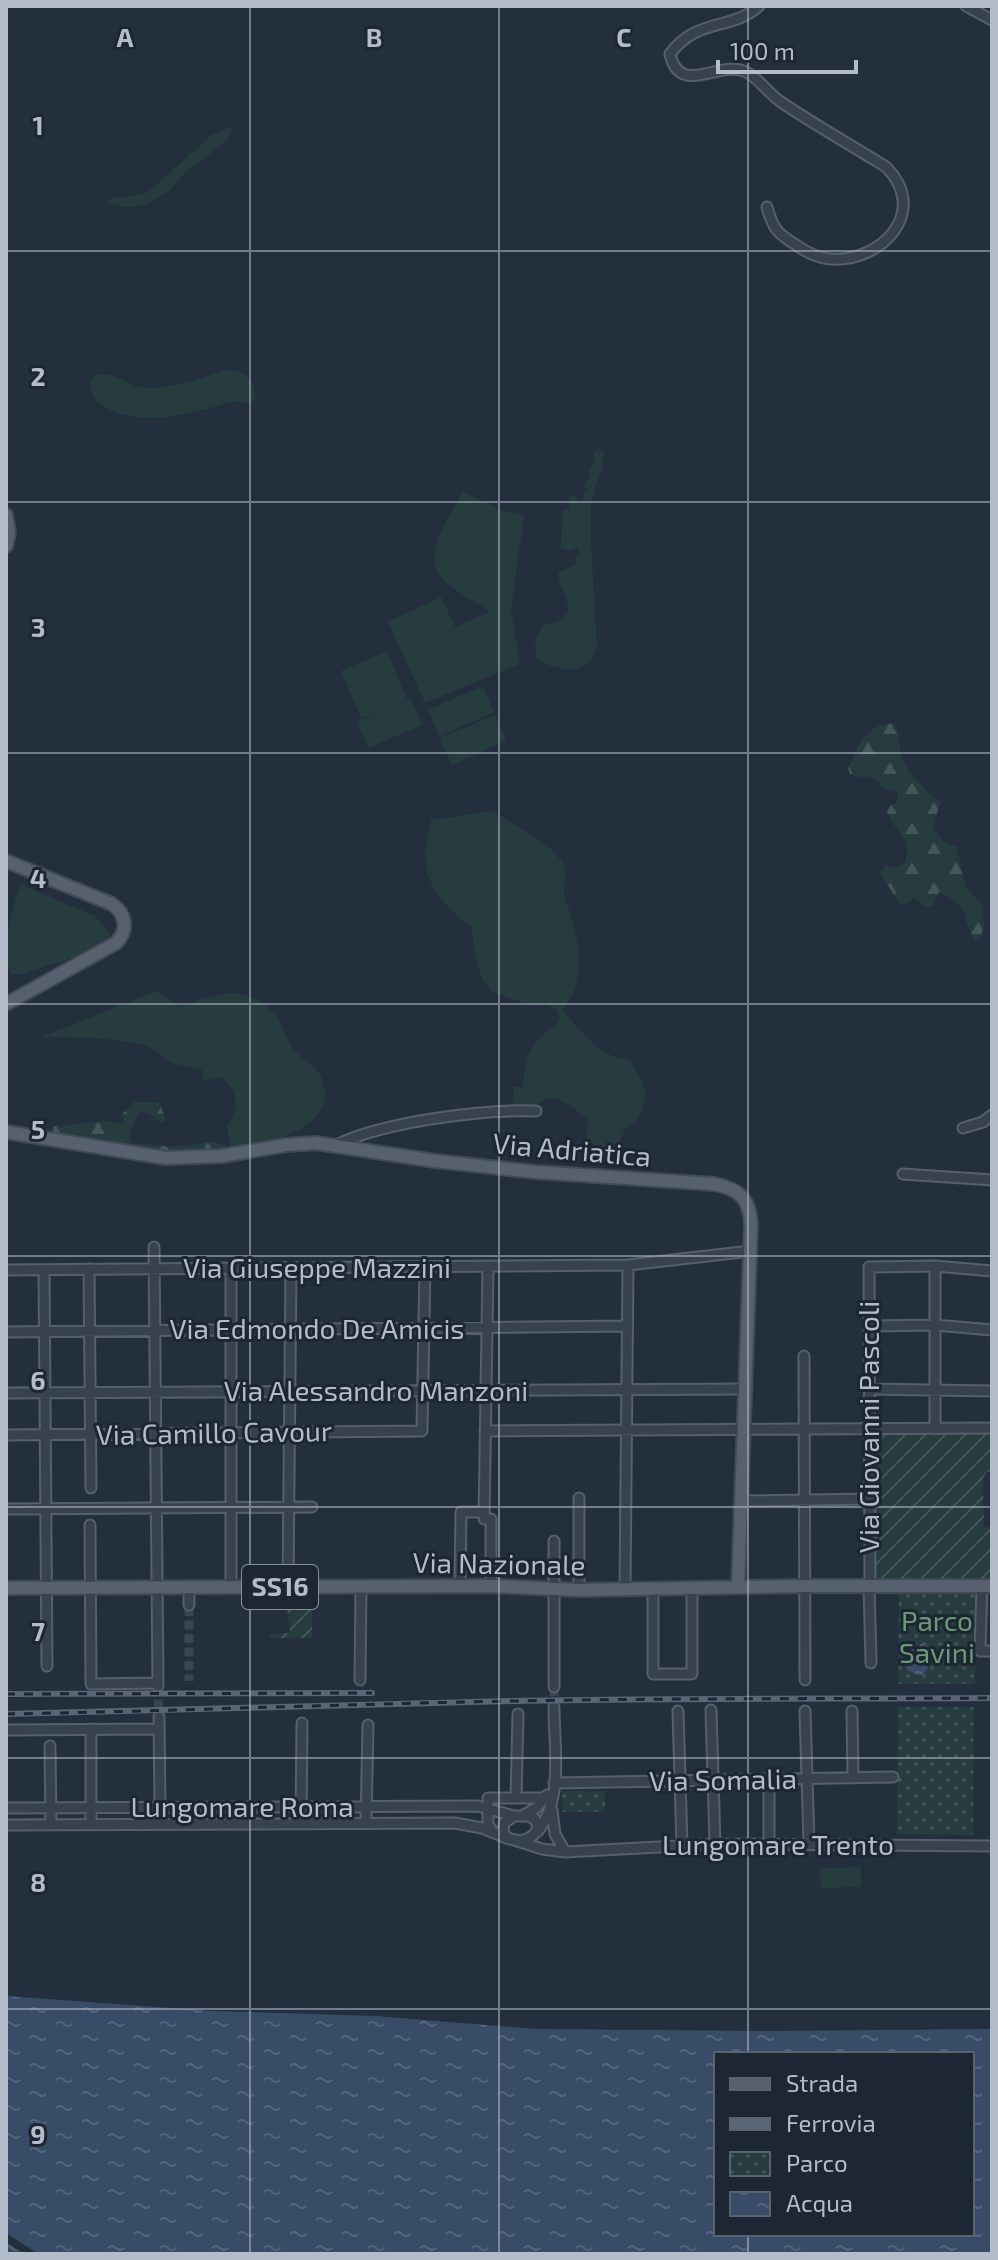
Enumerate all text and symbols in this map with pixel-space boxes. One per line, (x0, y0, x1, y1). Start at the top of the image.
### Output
text: A (117, 21, 134, 52)
text: B (366, 21, 382, 52)
text: C (616, 21, 632, 52)
scale bar (718, 24, 856, 74)
text: 100 m (730, 36, 795, 65)
text: 1 (32, 109, 44, 140)
text: 2 (30, 360, 46, 391)
text: 3 (31, 611, 45, 642)
text: 4 (30, 862, 46, 893)
text: 5 (31, 1113, 45, 1144)
street label: Via Adriatica (492, 1125, 653, 1173)
street label: Via Giuseppe Mazzini (183, 1250, 451, 1284)
street label: Via Giovanni Pascoli (851, 1301, 885, 1553)
street label: Via Edmondo De Amicis (169, 1311, 465, 1345)
text: 6 (30, 1364, 46, 1395)
street label: Via Alessandro Manzoni (224, 1373, 528, 1407)
street label: Via Camillo Cavour (96, 1413, 332, 1451)
street label: Via Nazionale (412, 1544, 586, 1582)
road number: SS16 (242, 1565, 318, 1609)
park label: Parco Savini (899, 1603, 975, 1669)
text: 7 (31, 1615, 45, 1646)
street label: Via Somalia (649, 1761, 797, 1797)
street label: Lungomare Roma (130, 1789, 354, 1823)
street label: Lungomare Trento (662, 1827, 894, 1861)
text: 8 (30, 1866, 46, 1897)
legend (714, 2052, 974, 2236)
text: Strada (786, 2068, 858, 2097)
text: Ferrovia (786, 2108, 876, 2137)
text: 9 (30, 2118, 46, 2149)
text: Parco (786, 2148, 848, 2177)
text: Acqua (786, 2188, 853, 2217)

